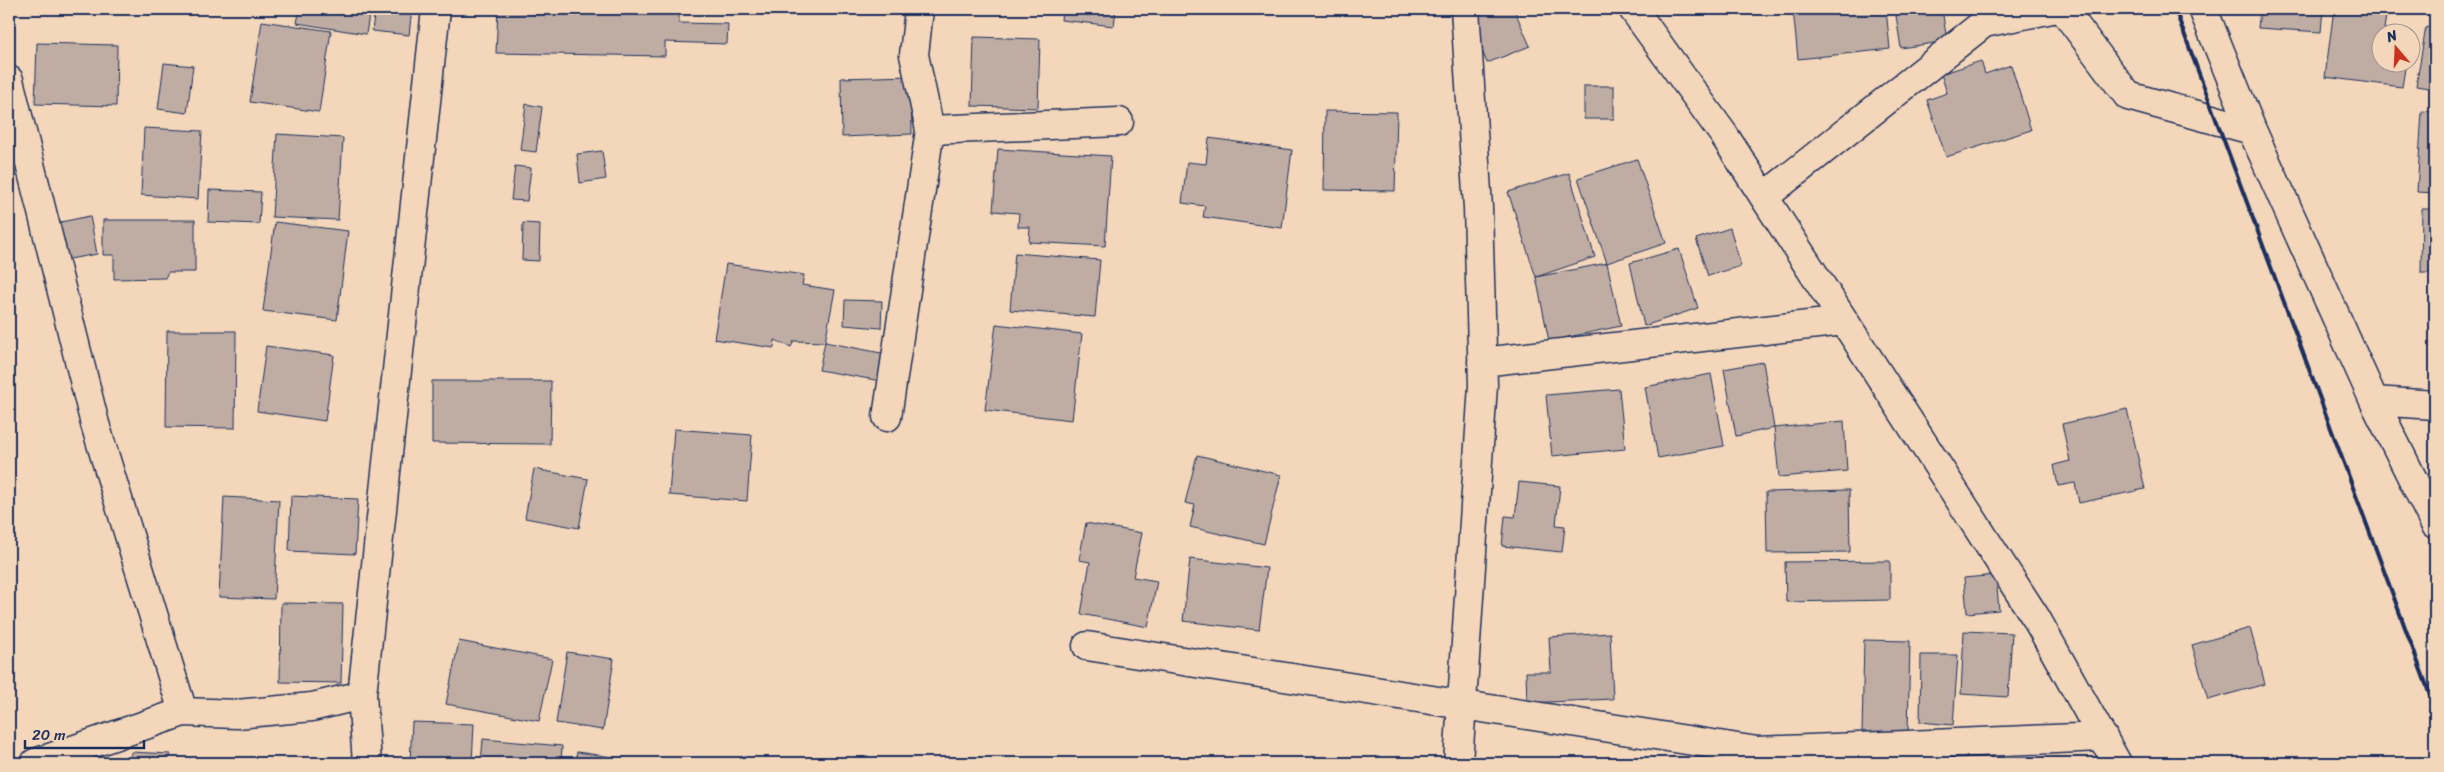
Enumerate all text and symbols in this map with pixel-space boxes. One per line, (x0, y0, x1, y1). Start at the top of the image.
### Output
north arrow (2372, 22, 2422, 72)
text: N (2382, 23, 2401, 50)
scale bar (25, 717, 144, 749)
text: 20 m (32, 722, 66, 748)

